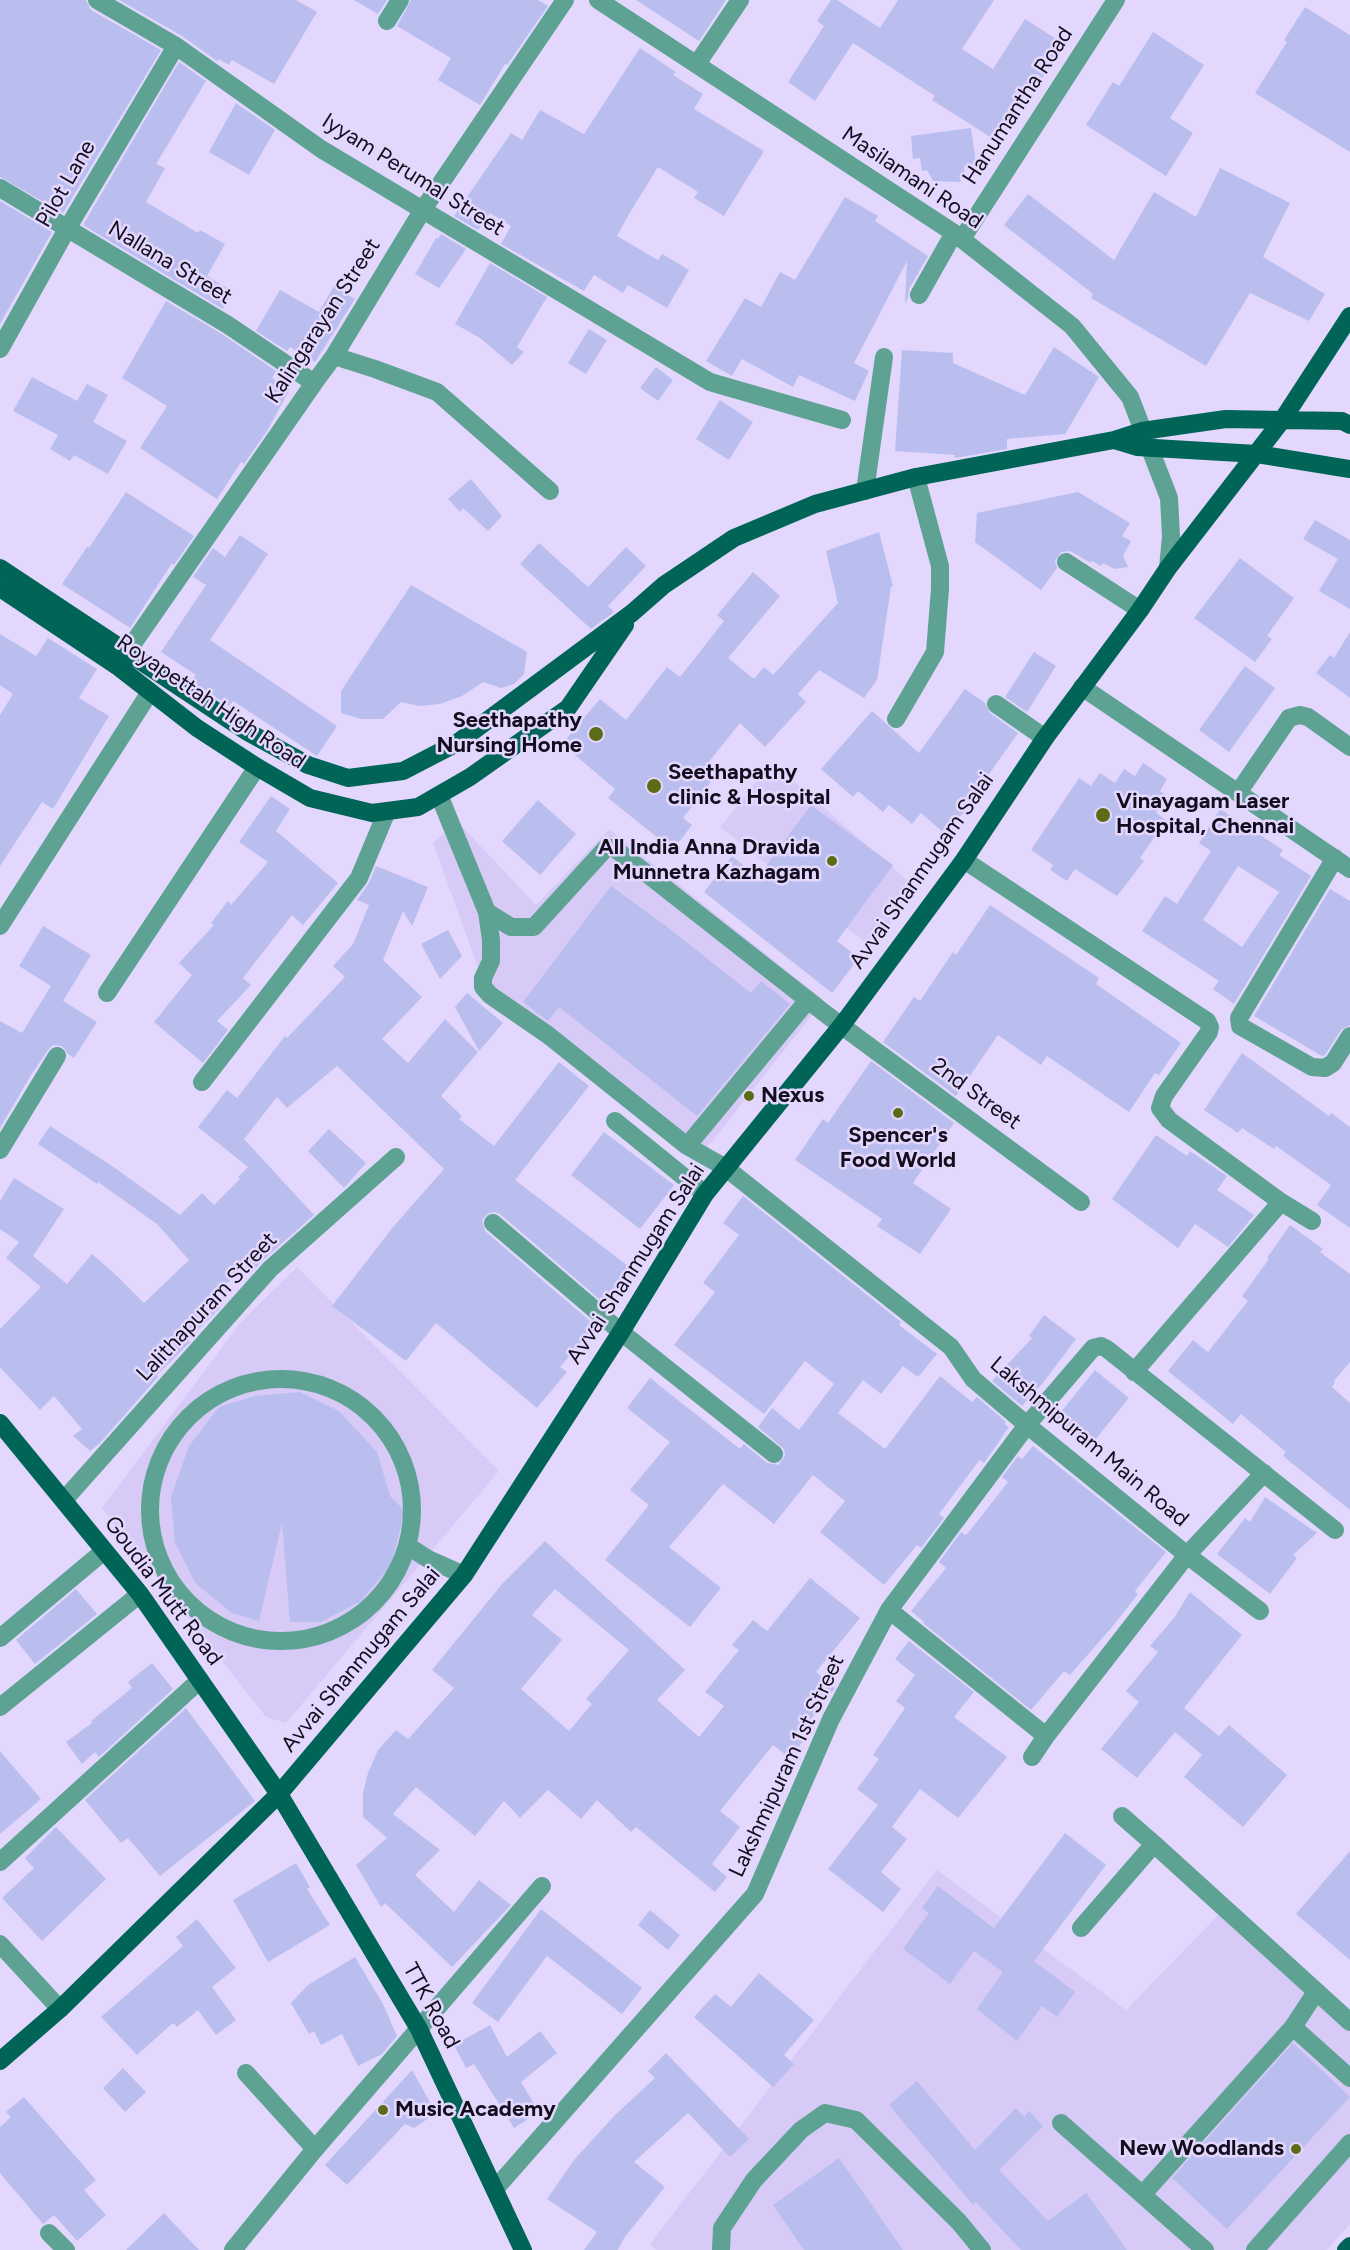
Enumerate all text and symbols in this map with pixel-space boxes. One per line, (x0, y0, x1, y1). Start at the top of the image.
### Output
street label: Hanumantha Road (957, 22, 1079, 190)
street label: Iyyam Perumal Street (317, 108, 509, 242)
street label: Masilamani Road (836, 121, 988, 235)
street label: Pilot Lane (31, 136, 101, 232)
street label: Nallana Street (103, 216, 237, 310)
street label: Kalingarayan Street (260, 234, 386, 408)
street label: Royapettah High Road (112, 629, 310, 775)
place label: Seethapathy Nursing Home (437, 708, 582, 760)
marker: Seethapathy Nursing Home (587, 725, 605, 743)
place label: Seethapathy clinic & Hospital (668, 760, 830, 812)
street label: Avvai Shanmugam Salai (844, 768, 1000, 974)
marker: Seethapathy clinic & Hospital (645, 777, 663, 795)
place label: Vinayagam Laser Hospital, Chennai (1116, 789, 1294, 840)
marker: Vinayagam Laser Hospital, Chennai (1094, 806, 1112, 824)
place label: All India Anna Dravida Munnetra Kazhagam (598, 835, 820, 886)
marker: All India Anna Dravida Munnetra Kazhagam (825, 854, 839, 868)
street label: 2nd Street (926, 1053, 1026, 1135)
place label: Nexus (761, 1083, 824, 1109)
marker: Nexus (742, 1089, 756, 1103)
marker: Spencer's Food World (891, 1106, 905, 1120)
place label: Spencer's Food World (840, 1123, 956, 1174)
street label: Avvai Shanmugam Salai (561, 1159, 711, 1369)
street label: Lalithapuram Street (131, 1227, 283, 1387)
street label: Lakshmipuram Main Road (984, 1351, 1194, 1533)
street label: Goudia Mutt Road (98, 1511, 228, 1671)
street label: Avvai Shanmugam Salai (276, 1562, 446, 1758)
street label: Lakshmipuram 1st Street (724, 1651, 850, 1881)
street label: TTK Road (397, 1959, 465, 2053)
place label: Music Academy (395, 2097, 556, 2123)
marker: Music Academy (376, 2103, 390, 2117)
place label: New Woodlands (1119, 2136, 1284, 2162)
marker: New Woodlands (1289, 2142, 1303, 2156)

